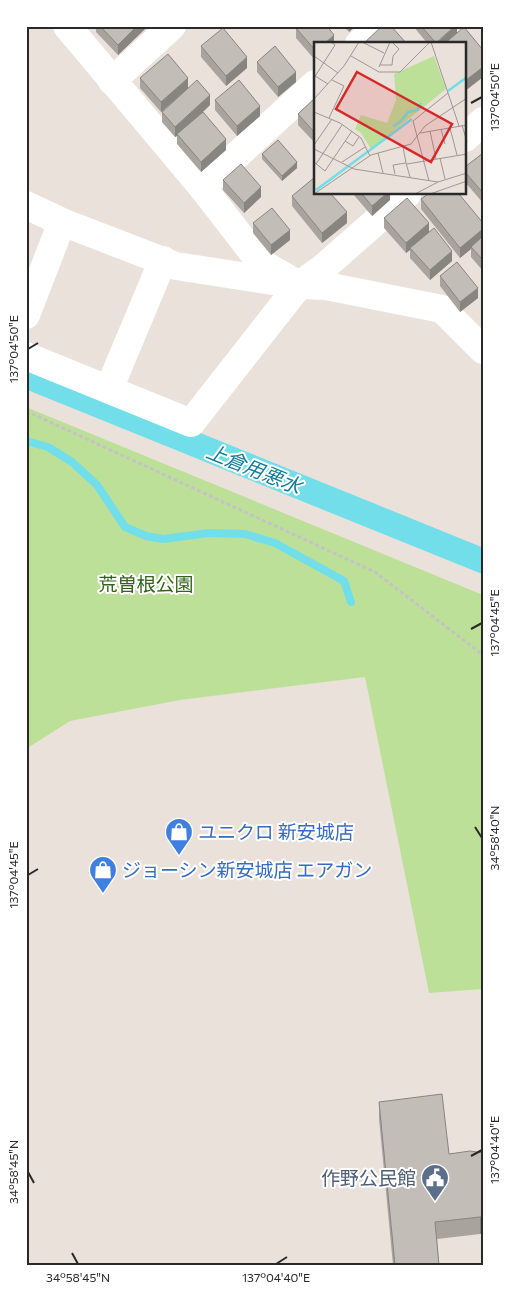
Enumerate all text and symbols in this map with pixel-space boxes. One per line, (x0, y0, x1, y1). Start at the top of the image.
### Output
inset map (314, 42, 466, 195)
text: 137°04'50"E (487, 63, 501, 131)
text: 137°04'50"E (6, 315, 20, 383)
water label: 上倉用悪水 (204, 438, 307, 499)
park label: 荒曽根公園 (98, 572, 194, 595)
text: 137°04'45"E (487, 589, 501, 657)
text: 34°58'40"N (487, 806, 501, 870)
shop icon: ユニクロ 新安城店 (164, 817, 194, 856)
place label: ユニクロ 新安城店 (198, 820, 354, 843)
text: 137°04'45"E (6, 841, 20, 909)
shop icon: ジョーシン新安城店 エアガン (88, 855, 118, 894)
place label: ジョーシン新安城店 エアガン (122, 858, 372, 881)
text: 137°04'40"E (487, 1116, 501, 1184)
text: 34°58'45"N (6, 1140, 20, 1204)
public building icon: 作野公民館 (420, 1163, 450, 1202)
place label: 作野公民館 (321, 1166, 416, 1189)
text: 34°58'45"N (46, 1270, 110, 1284)
text: 137°04'40"E (242, 1270, 310, 1284)

